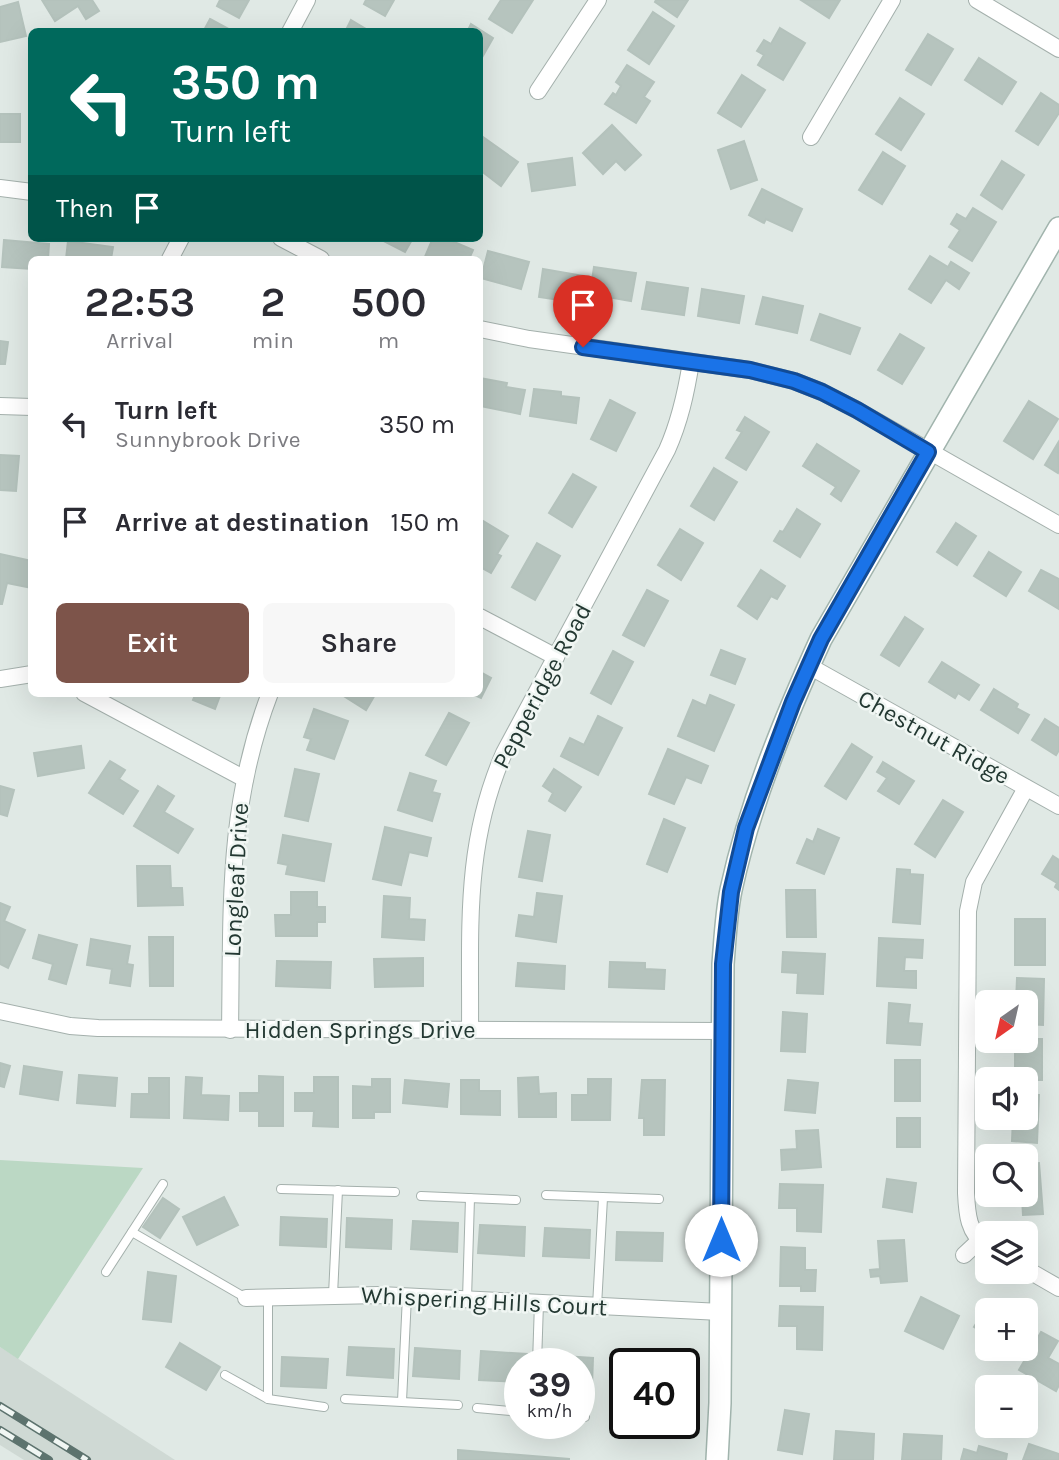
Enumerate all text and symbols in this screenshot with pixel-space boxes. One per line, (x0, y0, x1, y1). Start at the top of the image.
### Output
text: 350 m (171, 54, 320, 111)
icon: left (56, 56, 147, 147)
text: Turn left (171, 113, 291, 150)
icon: arrive (128, 189, 166, 227)
text: Then (56, 193, 114, 224)
pin (553, 275, 613, 347)
text: 22:53 (84, 277, 195, 327)
text: 2 (260, 277, 285, 327)
text: 500 (350, 277, 427, 327)
icon: arrive (564, 286, 602, 324)
text: Arrival (106, 327, 174, 354)
text: min (252, 327, 294, 354)
text: m (378, 327, 399, 354)
text: Turn left (115, 395, 217, 426)
icon: left (56, 405, 94, 443)
text: 350 m (379, 409, 455, 440)
text: Sunnybrook Drive (115, 426, 301, 453)
icon: arrive (56, 503, 94, 541)
text: Arrive at destination (115, 507, 369, 538)
text: 150 m (390, 507, 460, 538)
street label: Pepperidge Road (487, 599, 597, 773)
button: Exit (56, 603, 249, 683)
button: Share (263, 603, 455, 683)
street label: Chestnut Ridge (853, 684, 1015, 790)
street label: Longleaf Drive (218, 802, 254, 958)
north arrow (975, 990, 1038, 1054)
map controls (975, 990, 1038, 1438)
street label: Hidden Springs Drive (245, 1016, 475, 1044)
button: sound (975, 1067, 1038, 1130)
button: search (975, 1144, 1038, 1207)
position arrow (684, 1203, 758, 1277)
button: layers (975, 1221, 1038, 1284)
street label: Whispering Hills Court (360, 1281, 608, 1321)
button: + (975, 1298, 1038, 1361)
speed limit sign: 40 (609, 1348, 700, 1439)
text: 39 (528, 1364, 571, 1405)
button: − (975, 1375, 1038, 1438)
text: km/h (527, 1400, 572, 1422)

